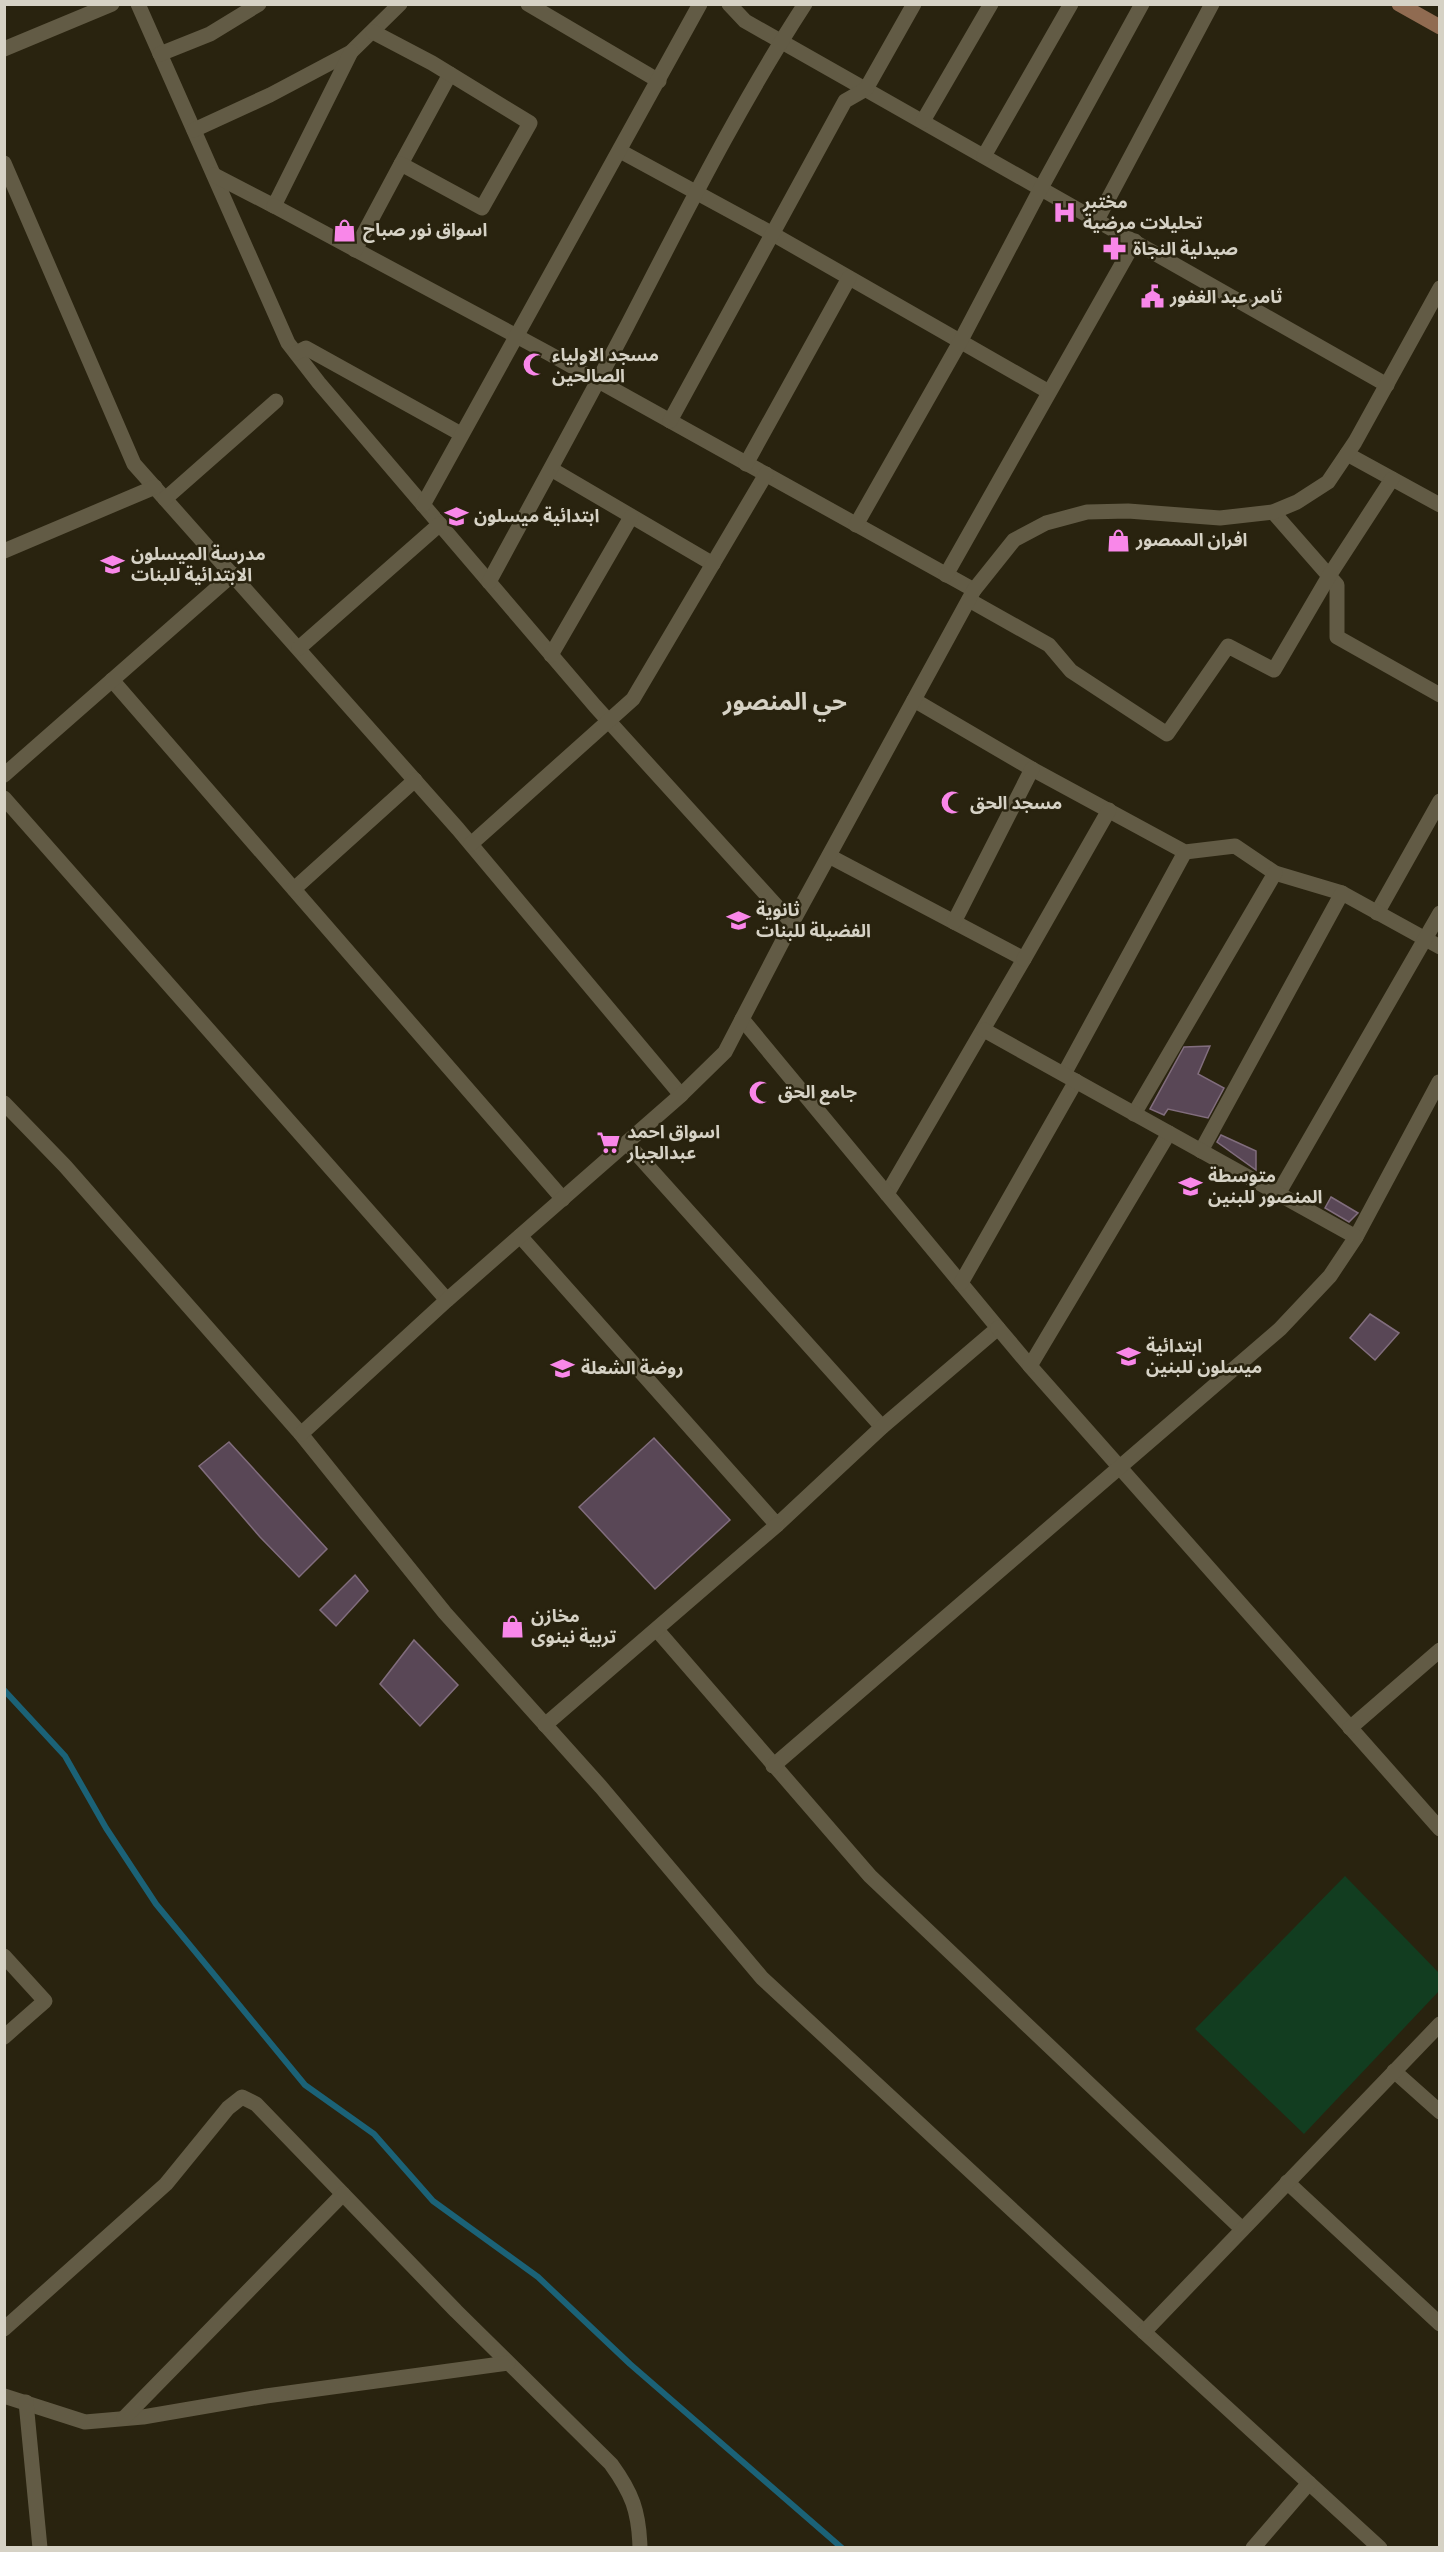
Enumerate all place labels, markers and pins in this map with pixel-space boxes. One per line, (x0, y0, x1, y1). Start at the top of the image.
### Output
place label: مختبر تحليلات مرضية (1082, 191, 1203, 234)
hospital icon: مختبر تحليلات مرضية (1052, 199, 1078, 225)
shop icon: اسواق نور صباح (332, 217, 358, 243)
place label: اسواق نور صباح (363, 219, 487, 243)
pharmacy icon: صيدلية النجاة (1102, 236, 1128, 262)
place label: صيدلية النجاة (1133, 238, 1238, 260)
public building icon: ثامر عبد الغفور (1139, 284, 1165, 310)
place label: ثامر عبد الغفور (1169, 286, 1283, 308)
place label: مسجد الاولياء الصالحين (552, 344, 659, 387)
mosque icon: مسجد الاولياء الصالحين (521, 352, 547, 378)
school or university icon: ابتدائية ميسلون (443, 503, 469, 529)
place label: ابتدائية ميسلون (474, 505, 599, 527)
shop icon: افران الممصور (1105, 527, 1131, 553)
place label: افران الممصور (1135, 529, 1247, 551)
place label: مدرسة الميسلون الابتدائية للبنات (131, 543, 266, 586)
school or university icon: مدرسة الميسلون الابتدائية للبنات (100, 551, 126, 577)
mosque icon: مسجد الحق (939, 790, 965, 816)
place label: مسجد الحق (970, 792, 1062, 814)
place label: ثانوية الفضيلة للبنات (756, 899, 871, 942)
school or university icon: ثانوية الفضيلة للبنات (725, 907, 751, 933)
mosque icon: جامع الحق (747, 1079, 773, 1105)
place label: جامع الحق (778, 1081, 857, 1105)
place label: اسواق احمد عبدالجبار (626, 1121, 720, 1164)
supermarket icon: اسواق احمد عبدالجبار (596, 1129, 622, 1155)
place label: متوسطة المنصور للبنين (1208, 1165, 1322, 1208)
school or university icon: متوسطة المنصور للبنين (1177, 1173, 1203, 1199)
place label: ابتدائية ميسلون للبنين (1146, 1335, 1262, 1378)
school or university icon: ابتدائية ميسلون للبنين (1115, 1343, 1141, 1369)
school or university icon: روضة الشعلة (550, 1355, 576, 1381)
place label: روضة الشعلة (581, 1357, 684, 1379)
place label: مخازن تربية نينوى (531, 1605, 617, 1648)
shop icon: مخازن تربية نينوى (500, 1613, 526, 1639)

